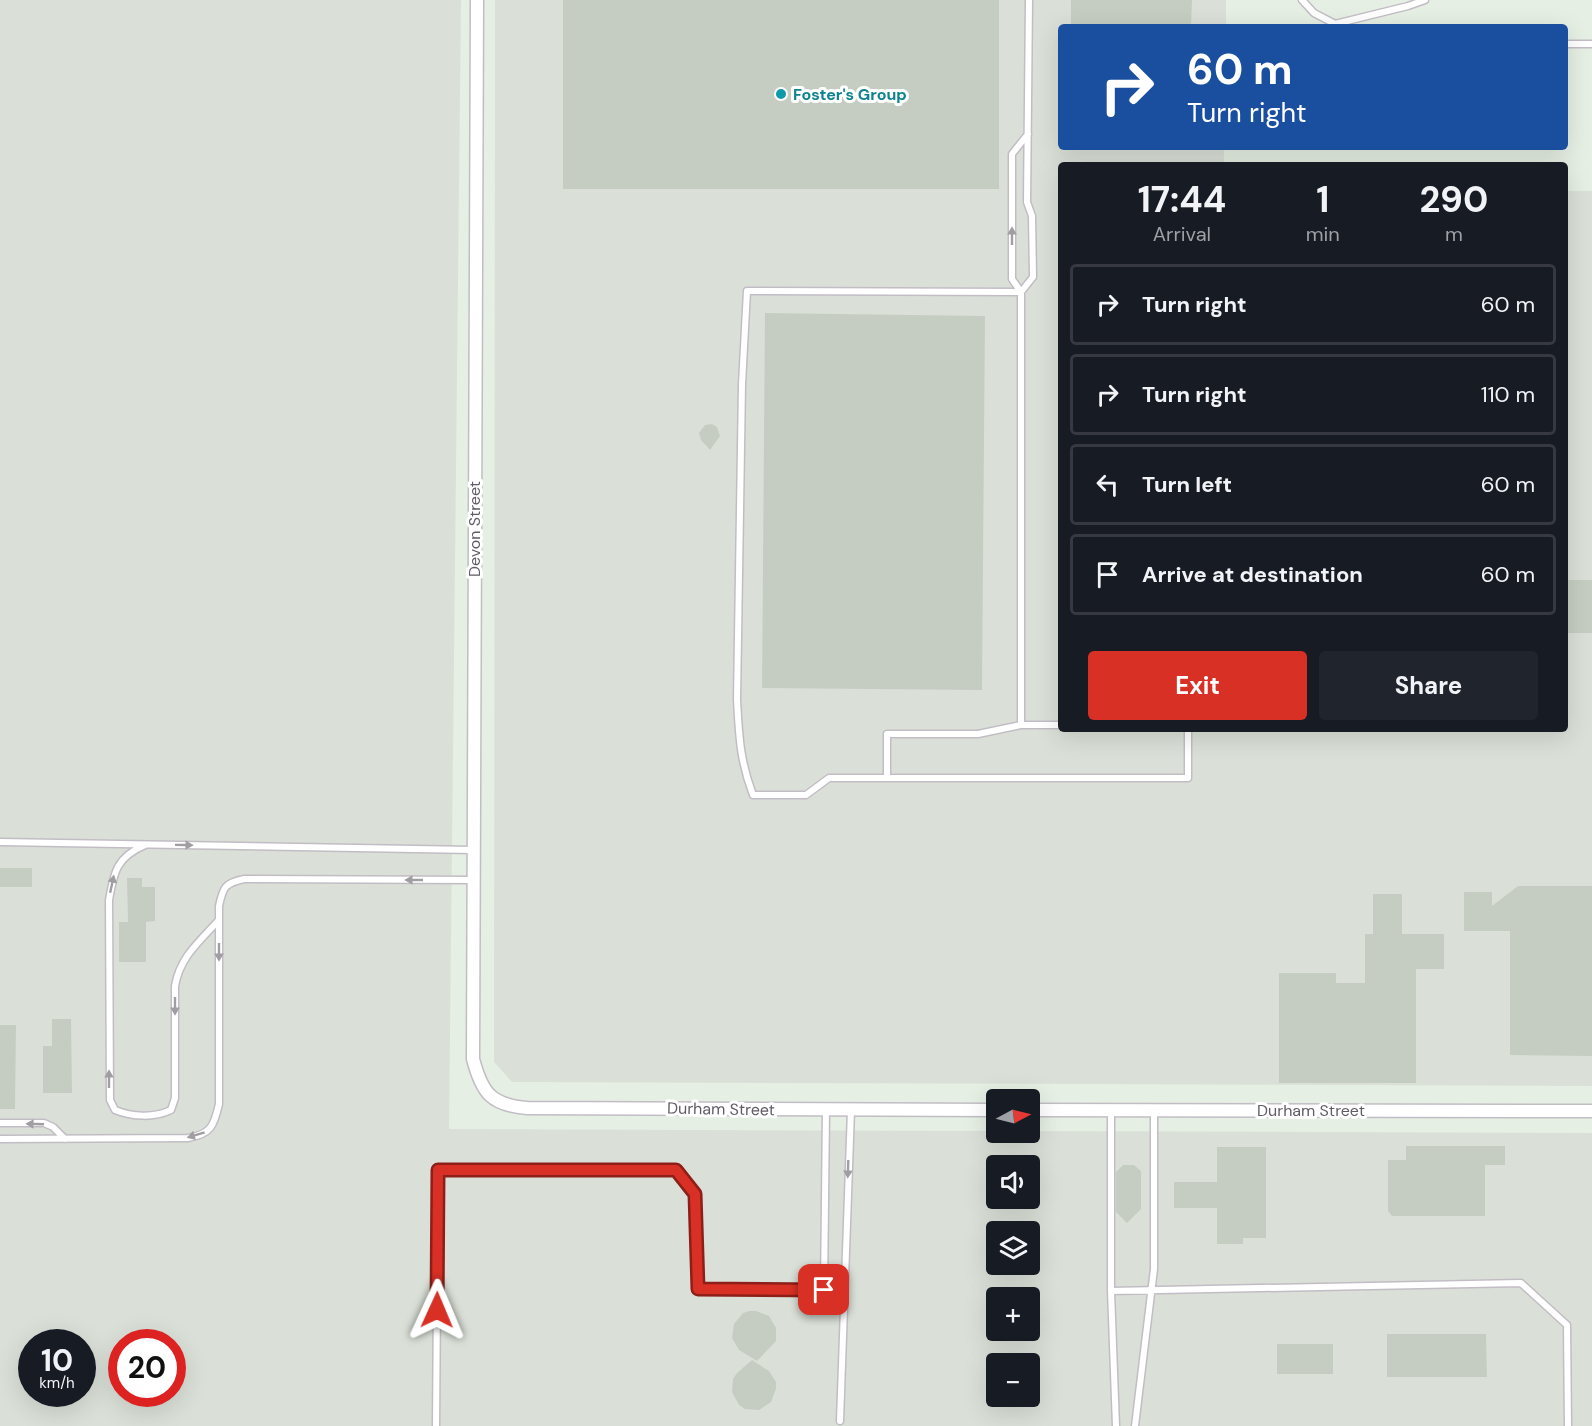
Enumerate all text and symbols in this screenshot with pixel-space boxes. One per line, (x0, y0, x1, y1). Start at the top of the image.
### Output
text: 60 m (1187, 42, 1293, 97)
icon: right (1088, 48, 1166, 126)
place label: Foster's Group (793, 84, 907, 105)
marker: Foster's Group (774, 87, 788, 101)
text: Turn right (1187, 95, 1307, 130)
text: 17:44 (1138, 176, 1226, 223)
text: 1 (1316, 176, 1329, 223)
text: 290 (1419, 176, 1488, 223)
text: Arrival (1153, 221, 1211, 247)
text: min (1306, 221, 1340, 247)
text: m (1445, 221, 1463, 247)
one-way arrow (1007, 227, 1017, 246)
icon: right (1091, 288, 1124, 321)
text: Turn right (1142, 290, 1247, 319)
text: 60 m (1481, 290, 1535, 319)
icon: right (1091, 378, 1124, 411)
text: Turn right (1142, 380, 1247, 409)
text: 110 m (1481, 380, 1535, 409)
icon: left (1091, 468, 1124, 501)
text: Turn left (1142, 470, 1232, 499)
text: 60 m (1481, 470, 1535, 499)
street label: Devon Street (464, 481, 485, 577)
icon: arrive (1091, 558, 1124, 591)
text: Arrive at destination (1142, 560, 1363, 589)
text: 60 m (1481, 560, 1535, 589)
button: Exit (1088, 651, 1307, 720)
button: Share (1319, 651, 1538, 720)
one-way arrow (175, 841, 194, 850)
one-way arrow (108, 875, 117, 894)
one-way arrow (405, 875, 424, 885)
one-way arrow (214, 942, 224, 961)
one-way arrow (170, 996, 180, 1015)
one-way arrow (104, 1070, 114, 1089)
north arrow (986, 1089, 1040, 1143)
map controls (986, 1089, 1040, 1407)
street label: Durham Street (667, 1098, 775, 1120)
street label: Durham Street (1257, 1100, 1365, 1121)
one-way arrow (26, 1119, 45, 1128)
one-way arrow (187, 1131, 205, 1140)
button: sound (986, 1155, 1040, 1209)
one-way arrow (844, 1159, 853, 1178)
button: layers (986, 1221, 1040, 1275)
pin (798, 1264, 849, 1315)
icon: arrive (807, 1273, 840, 1306)
position arrow (405, 1278, 469, 1342)
button: + (986, 1287, 1040, 1341)
speed limit sign: 20 (108, 1329, 186, 1407)
text: 10 (41, 1341, 73, 1380)
button: − (986, 1353, 1040, 1407)
text: km/h (39, 1373, 75, 1393)

